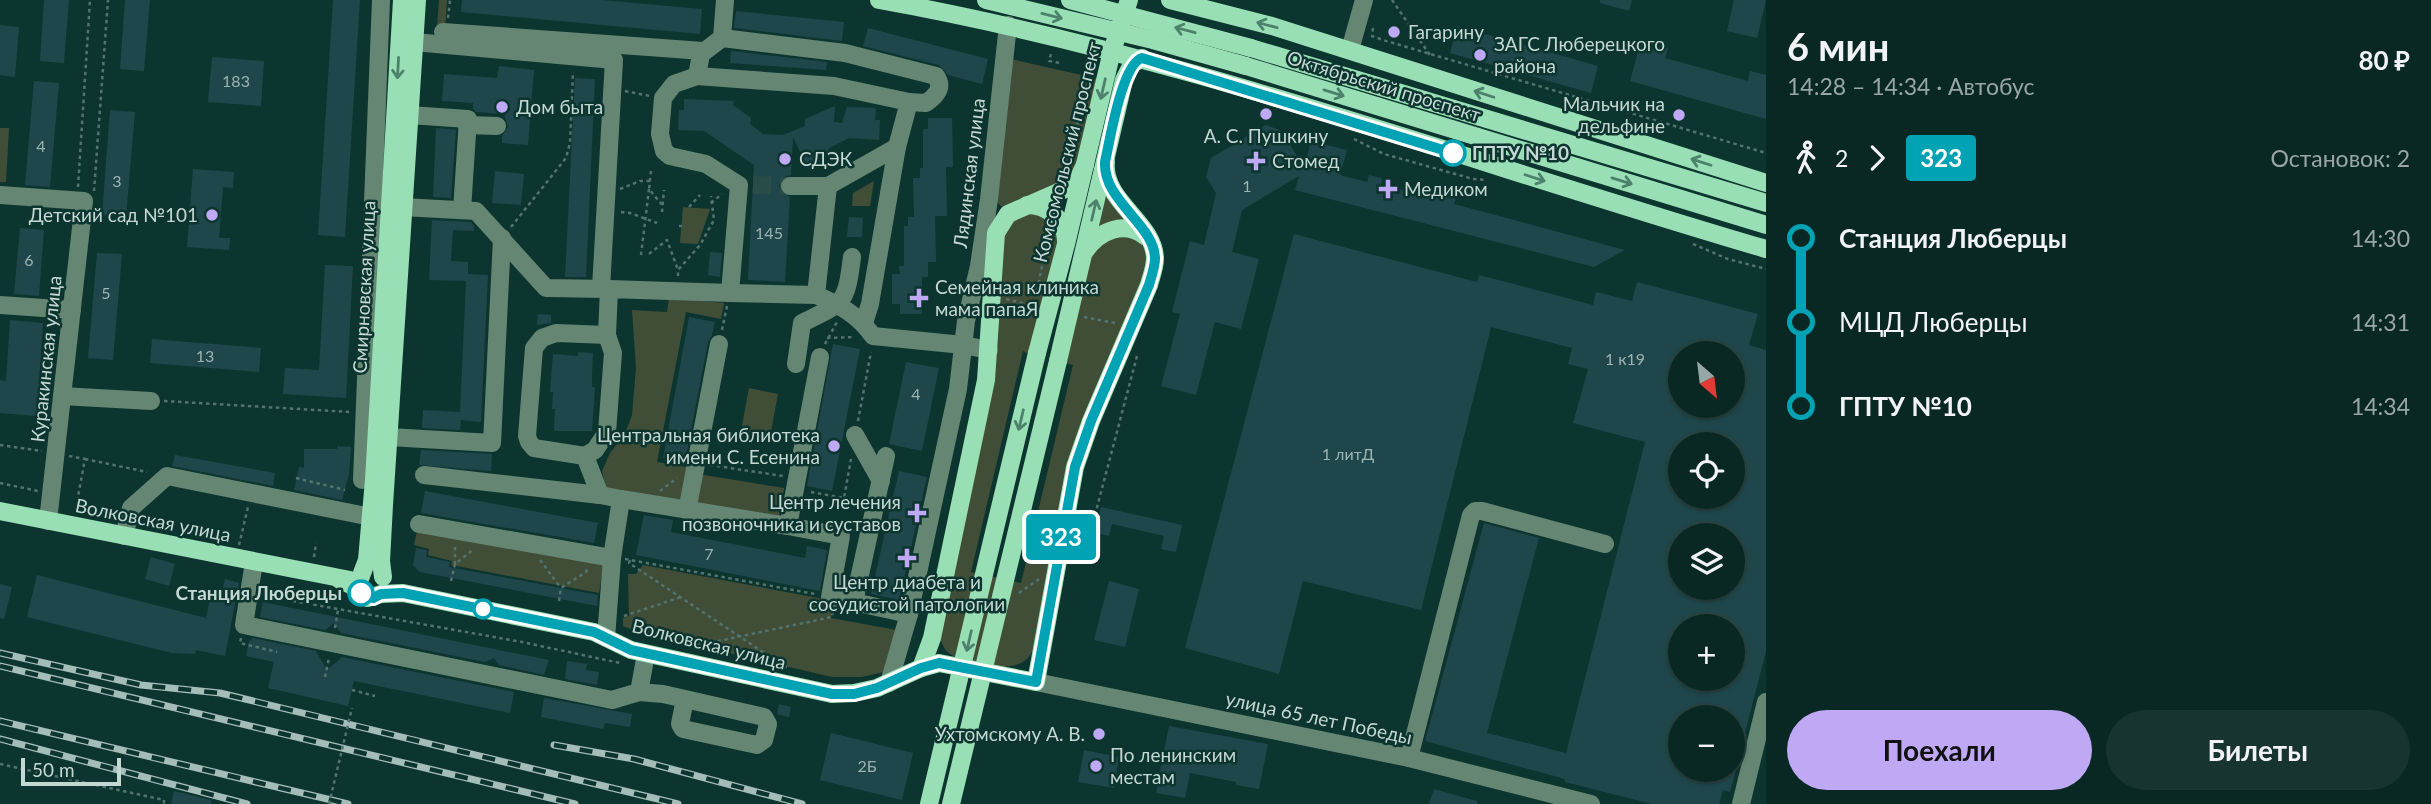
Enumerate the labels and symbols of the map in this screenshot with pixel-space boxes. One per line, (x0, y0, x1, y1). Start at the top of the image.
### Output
one-way arrow (1040, 10, 1063, 23)
one-way arrow (1256, 18, 1279, 31)
place label: Гагарину (1408, 20, 1484, 43)
one-way arrow (1175, 22, 1197, 35)
marker: Гагарину (1386, 24, 1402, 40)
place label: ЗАГС Люберецкого района (1494, 32, 1665, 77)
street label: Комсомольский проспект (1028, 39, 1105, 265)
street label: Октябрьский проспект (1285, 45, 1484, 126)
marker: ЗАГС Люберецкого района (1472, 47, 1488, 63)
one-way arrow (391, 56, 404, 79)
house number: 183 (222, 71, 250, 90)
one-way arrow (1096, 77, 1109, 100)
one-way arrow (1473, 87, 1495, 100)
one-way arrow (1323, 88, 1345, 100)
place label: Мальчик на дельфине (1563, 92, 1665, 137)
place label: Дом быта (516, 95, 603, 118)
street label: Лядинская улица (948, 97, 989, 250)
marker: Дом быта (494, 99, 510, 115)
marker: А. С. Пушкину (1258, 106, 1274, 122)
marker: Мальчик на дельфине (1671, 107, 1687, 123)
place label: А. С. Пушкину (1204, 124, 1329, 147)
house number: 4 (36, 136, 46, 155)
marker: ГПТУ №10 (1440, 140, 1466, 166)
place label: ГПТУ №10 (1472, 141, 1569, 164)
place label: СДЭК (799, 147, 852, 170)
place label: Стомед (1272, 149, 1340, 172)
marker: СДЭК (777, 151, 793, 167)
marker: Стомед (1246, 151, 1266, 171)
one-way arrow (1690, 155, 1712, 168)
house number: 3 (112, 171, 122, 190)
one-way arrow (1524, 172, 1546, 185)
one-way arrow (1611, 175, 1633, 188)
house number: 1 (1242, 176, 1252, 195)
place label: Медиком (1404, 177, 1488, 200)
marker: Медиком (1378, 179, 1398, 199)
one-way arrow (1088, 199, 1101, 222)
street label: Смирновская улица (347, 200, 380, 374)
place label: Детский сад №101 (29, 203, 198, 226)
marker: Детский сад №101 (204, 207, 220, 223)
house number: 145 (755, 223, 783, 242)
house number: 6 (24, 250, 34, 269)
street label: Куракинская улица (25, 274, 66, 443)
place label: Семейная клиника мама папаЯ (935, 275, 1099, 320)
house number: 5 (101, 283, 111, 302)
marker: Семейная клиника мама папаЯ (909, 288, 929, 308)
north arrow (1668, 341, 1745, 418)
house number: 13 (196, 346, 214, 365)
house number: 1 к19 (1605, 349, 1645, 368)
house number: 4 (911, 384, 921, 403)
one-way arrow (1014, 408, 1028, 431)
place label: Центральная библиотека имени С. Есенина (597, 423, 820, 468)
marker: Центральная библиотека имени С. Есенина (826, 438, 842, 454)
house number: 1 литД (1322, 444, 1375, 463)
place label: Центр лечения позвоночника и суставов (682, 490, 901, 535)
street label: Волковская улица (73, 493, 233, 546)
marker: Центр лечения позвоночника и суставов (907, 503, 927, 523)
line badge: 323 (1021, 514, 1101, 560)
house number: 7 (704, 544, 714, 563)
marker: Центр диабета и сосудистой патологии (897, 548, 917, 568)
place label: Центр диабета и сосудистой патологии (809, 570, 1005, 615)
marker: Станция Люберцы (348, 580, 374, 606)
place label: Станция Люберцы (175, 581, 342, 604)
unlabelled marker (473, 599, 493, 619)
street label: Волковская улица (630, 613, 789, 674)
one-way arrow (961, 629, 975, 652)
street label: улица 65 лет Победы (1224, 686, 1414, 749)
place label: Ухтомскому А. В. (935, 722, 1085, 745)
marker: Ухтомскому А. В. (1091, 726, 1107, 742)
place label: По ленинским местам (1110, 743, 1236, 788)
scale bar (21, 755, 121, 787)
house number: 2Б (857, 756, 877, 775)
marker: По ленинским местам (1088, 758, 1104, 774)

